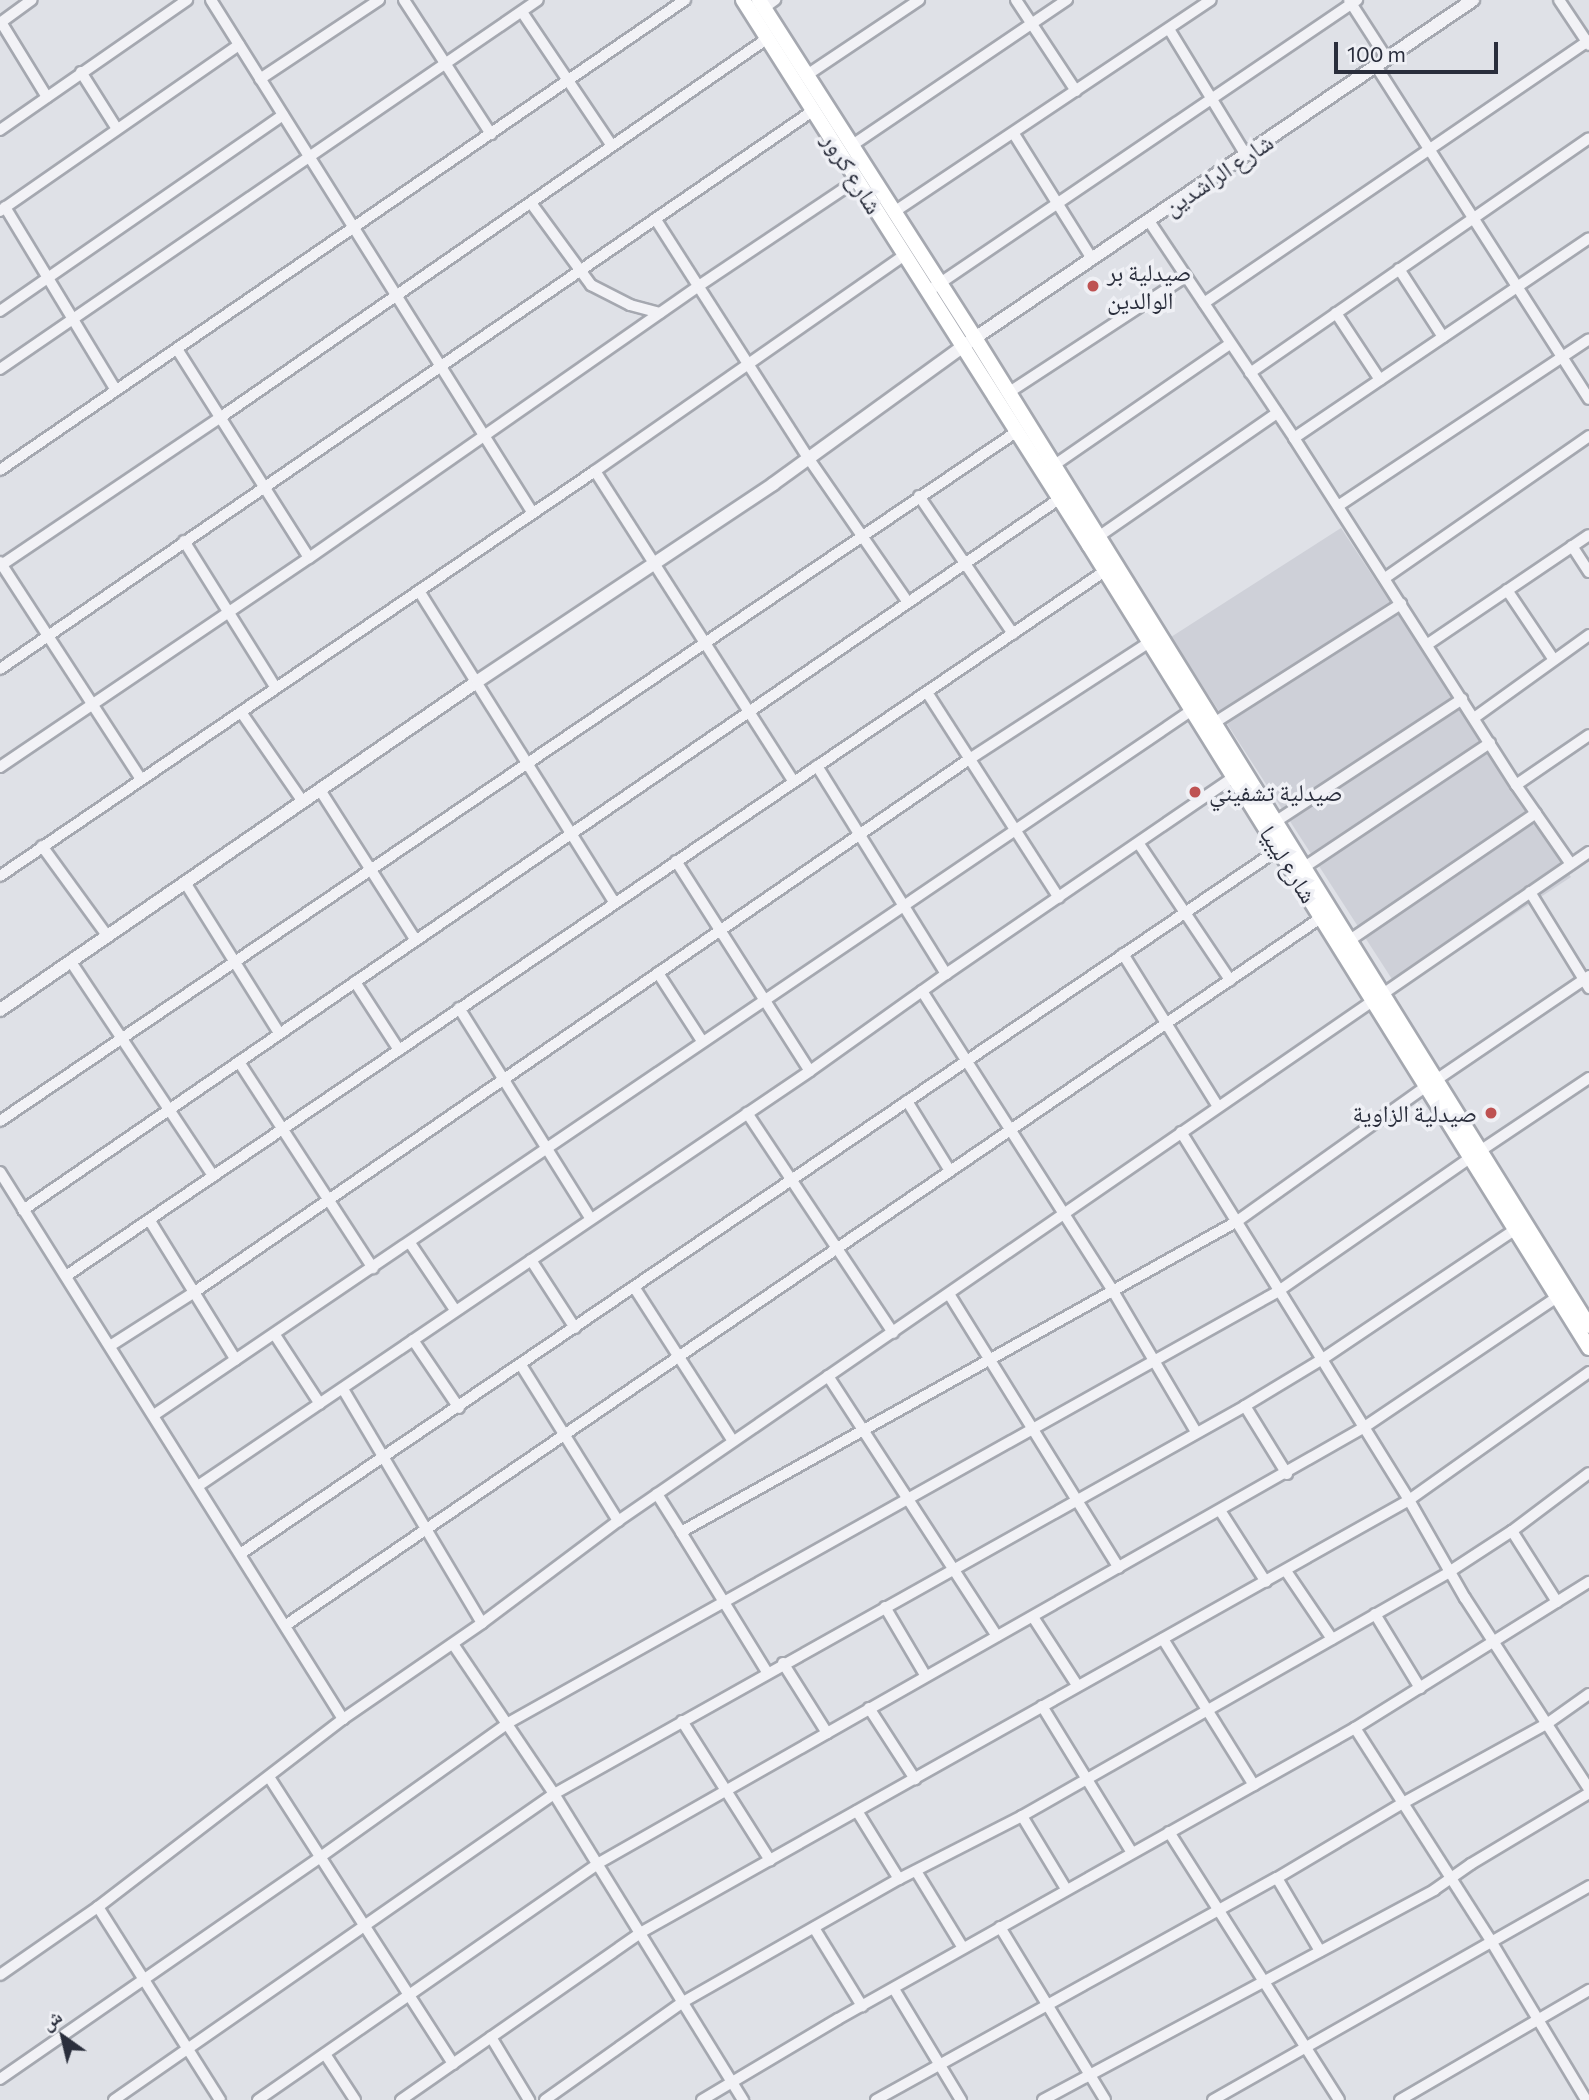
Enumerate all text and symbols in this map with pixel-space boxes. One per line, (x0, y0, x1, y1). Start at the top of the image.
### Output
scale bar (1337, 28, 1502, 72)
text: 100 m (1347, 41, 1406, 66)
street label: شارع كرور (817, 127, 889, 219)
street label: شارع الراشدين (1158, 127, 1278, 221)
place label: صيدلية بر الوالدين (1107, 258, 1191, 314)
marker: صيدلية بر الوالدين (1085, 278, 1101, 294)
place label: صيدلية تشفيني (1209, 778, 1343, 806)
marker: صيدلية تشفيني (1187, 784, 1203, 800)
street label: شارع ليبيا (1254, 820, 1324, 908)
place label: صيدلية الزاوية (1352, 1099, 1477, 1127)
marker: صيدلية الزاوية (1483, 1105, 1499, 1121)
north arrow (28, 2002, 98, 2072)
text: ش (36, 2004, 66, 2034)

